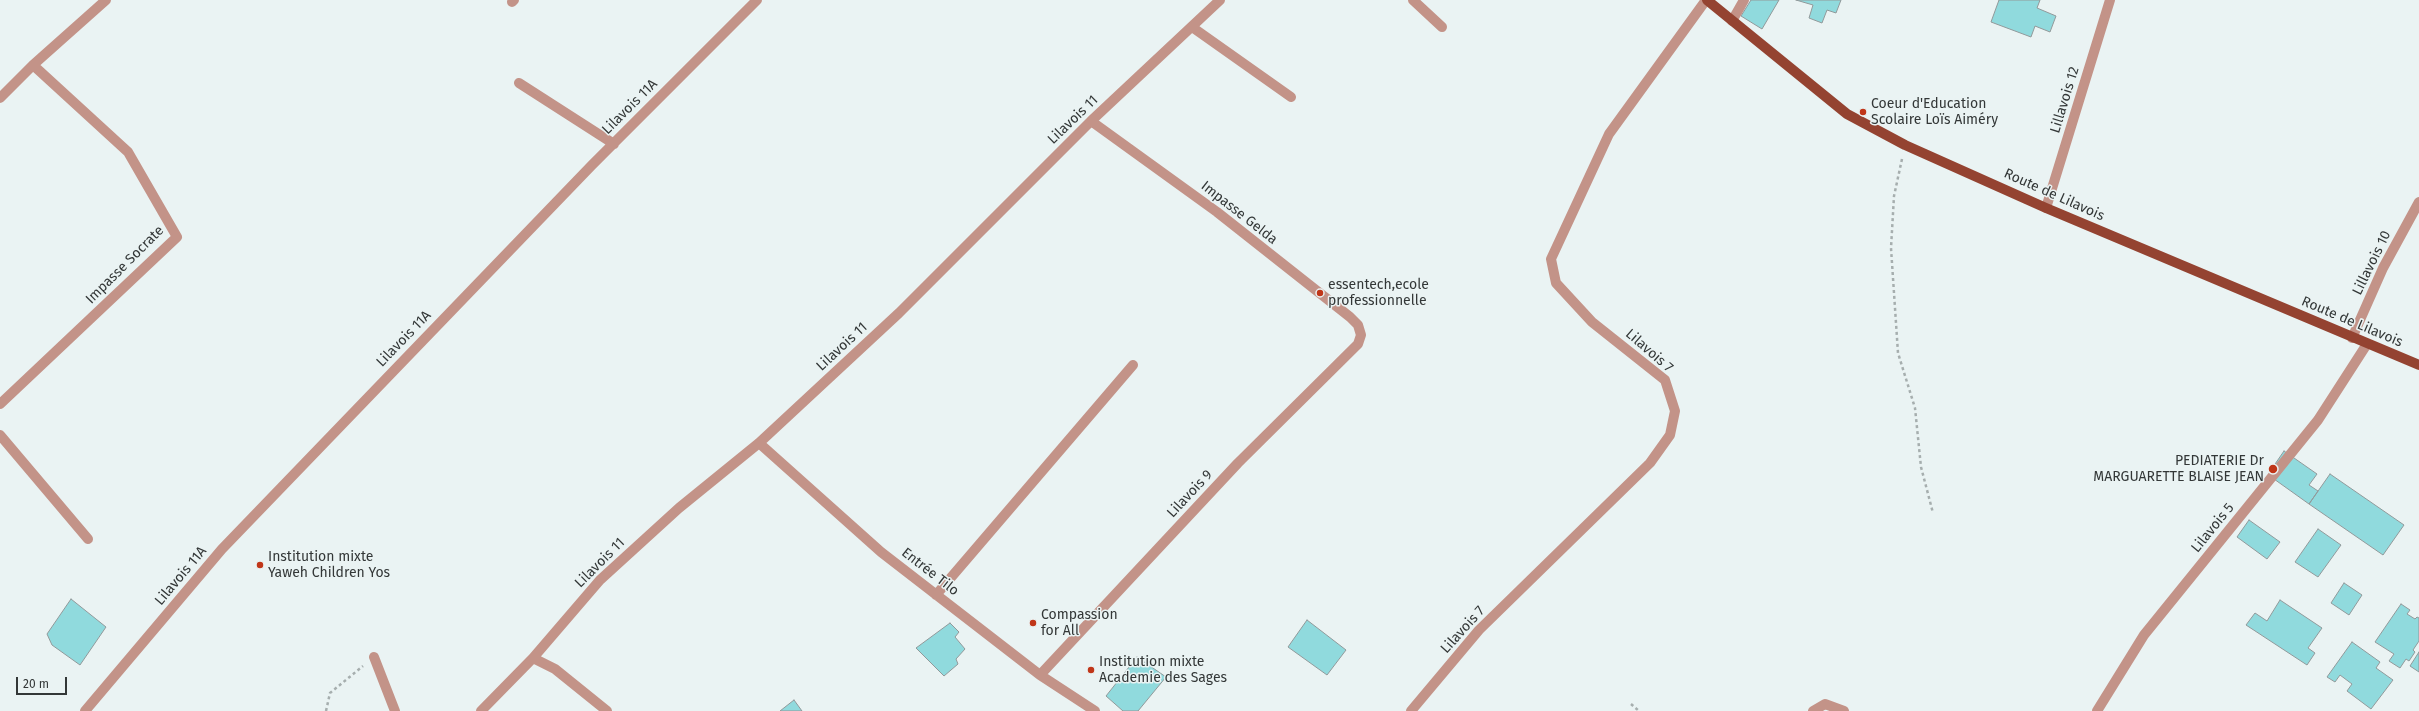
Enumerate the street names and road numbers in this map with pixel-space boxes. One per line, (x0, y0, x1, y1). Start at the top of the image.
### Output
street label: Lillavois 12 (2047, 65, 2083, 135)
street label: Lilavois 11A (599, 76, 661, 138)
street label: Lilavois 11 (1044, 92, 1102, 148)
street label: Route de Lilavois (2001, 165, 2107, 225)
street label: Impasse Gelda (1197, 178, 1281, 248)
street label: Impasse Socrate (82, 222, 168, 308)
street label: Lillavois 10 (2349, 228, 2395, 298)
street label: Route de Lilavois (2299, 293, 2405, 351)
street label: Lilavois 11A (373, 307, 435, 371)
street label: Lilavois 11 (813, 319, 871, 375)
street label: Lilavois 7 (1622, 326, 1676, 376)
street label: Lilavois 9 (1164, 467, 1216, 521)
street label: Lilavois 5 (2188, 500, 2238, 556)
street label: Lilavois 11 (572, 535, 628, 591)
street label: Lilavois 11A (152, 543, 210, 609)
street label: Entrée Tilo (898, 544, 962, 600)
street label: Lilavois 7 (1437, 603, 1489, 657)

